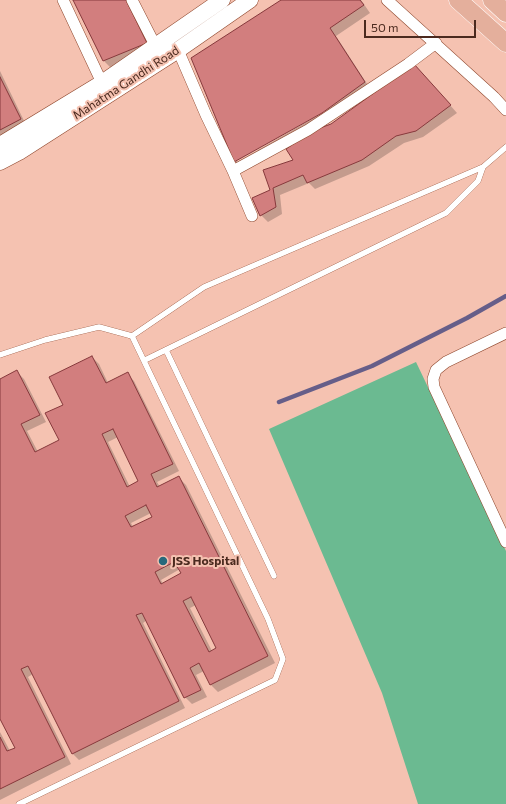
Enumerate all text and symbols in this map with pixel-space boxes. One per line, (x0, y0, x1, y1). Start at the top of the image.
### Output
scale bar (366, 12, 478, 38)
text: 50 m (371, 20, 399, 34)
street label: Mahatma Gandhi Road (70, 43, 182, 123)
place label: JSS Hospital (172, 554, 239, 568)
marker: JSS Hospital (157, 555, 169, 567)

